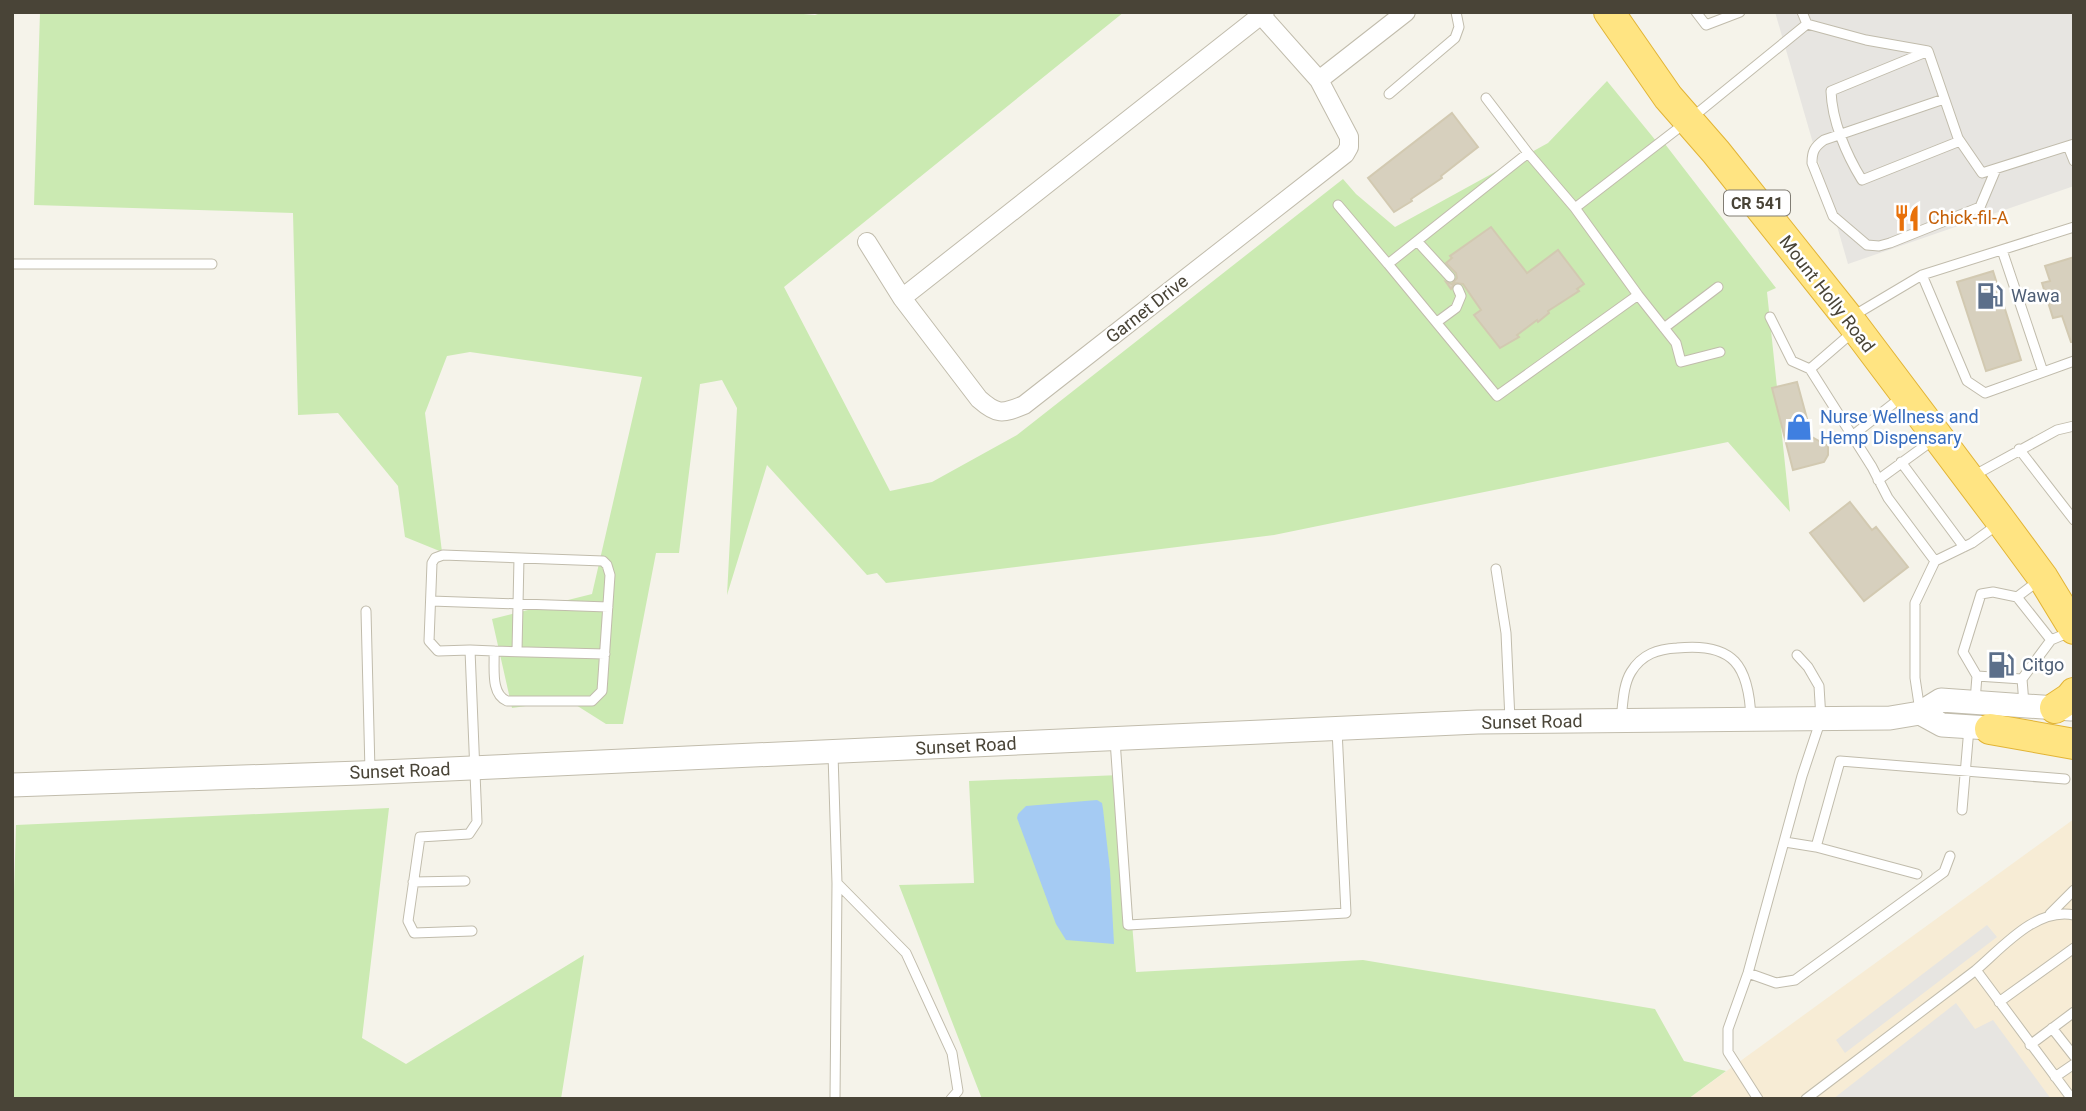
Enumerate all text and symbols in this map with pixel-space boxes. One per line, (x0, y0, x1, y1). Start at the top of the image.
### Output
road number: CR 541 (1724, 190, 1790, 216)
restaurant icon: Chick-fil-A (1892, 203, 1922, 233)
place label: Chick-fil-A (1928, 207, 2009, 228)
street label: Mount Holly Road (1775, 231, 1879, 356)
street label: Garnet Drive (1101, 270, 1192, 347)
fuel station icon: Wawa (1975, 281, 2005, 311)
place label: Wawa (2011, 285, 2060, 306)
place label: Nurse Wellness and Hemp Dispensary (1820, 406, 1979, 448)
shop icon: Nurse Wellness and Hemp Dispensary (1784, 412, 1814, 442)
fuel station icon: Citgo (1986, 650, 2016, 680)
place label: Citgo (2022, 654, 2064, 675)
street label: Sunset Road (1481, 710, 1583, 733)
street label: Sunset Road (915, 732, 1017, 759)
street label: Sunset Road (349, 758, 451, 783)

